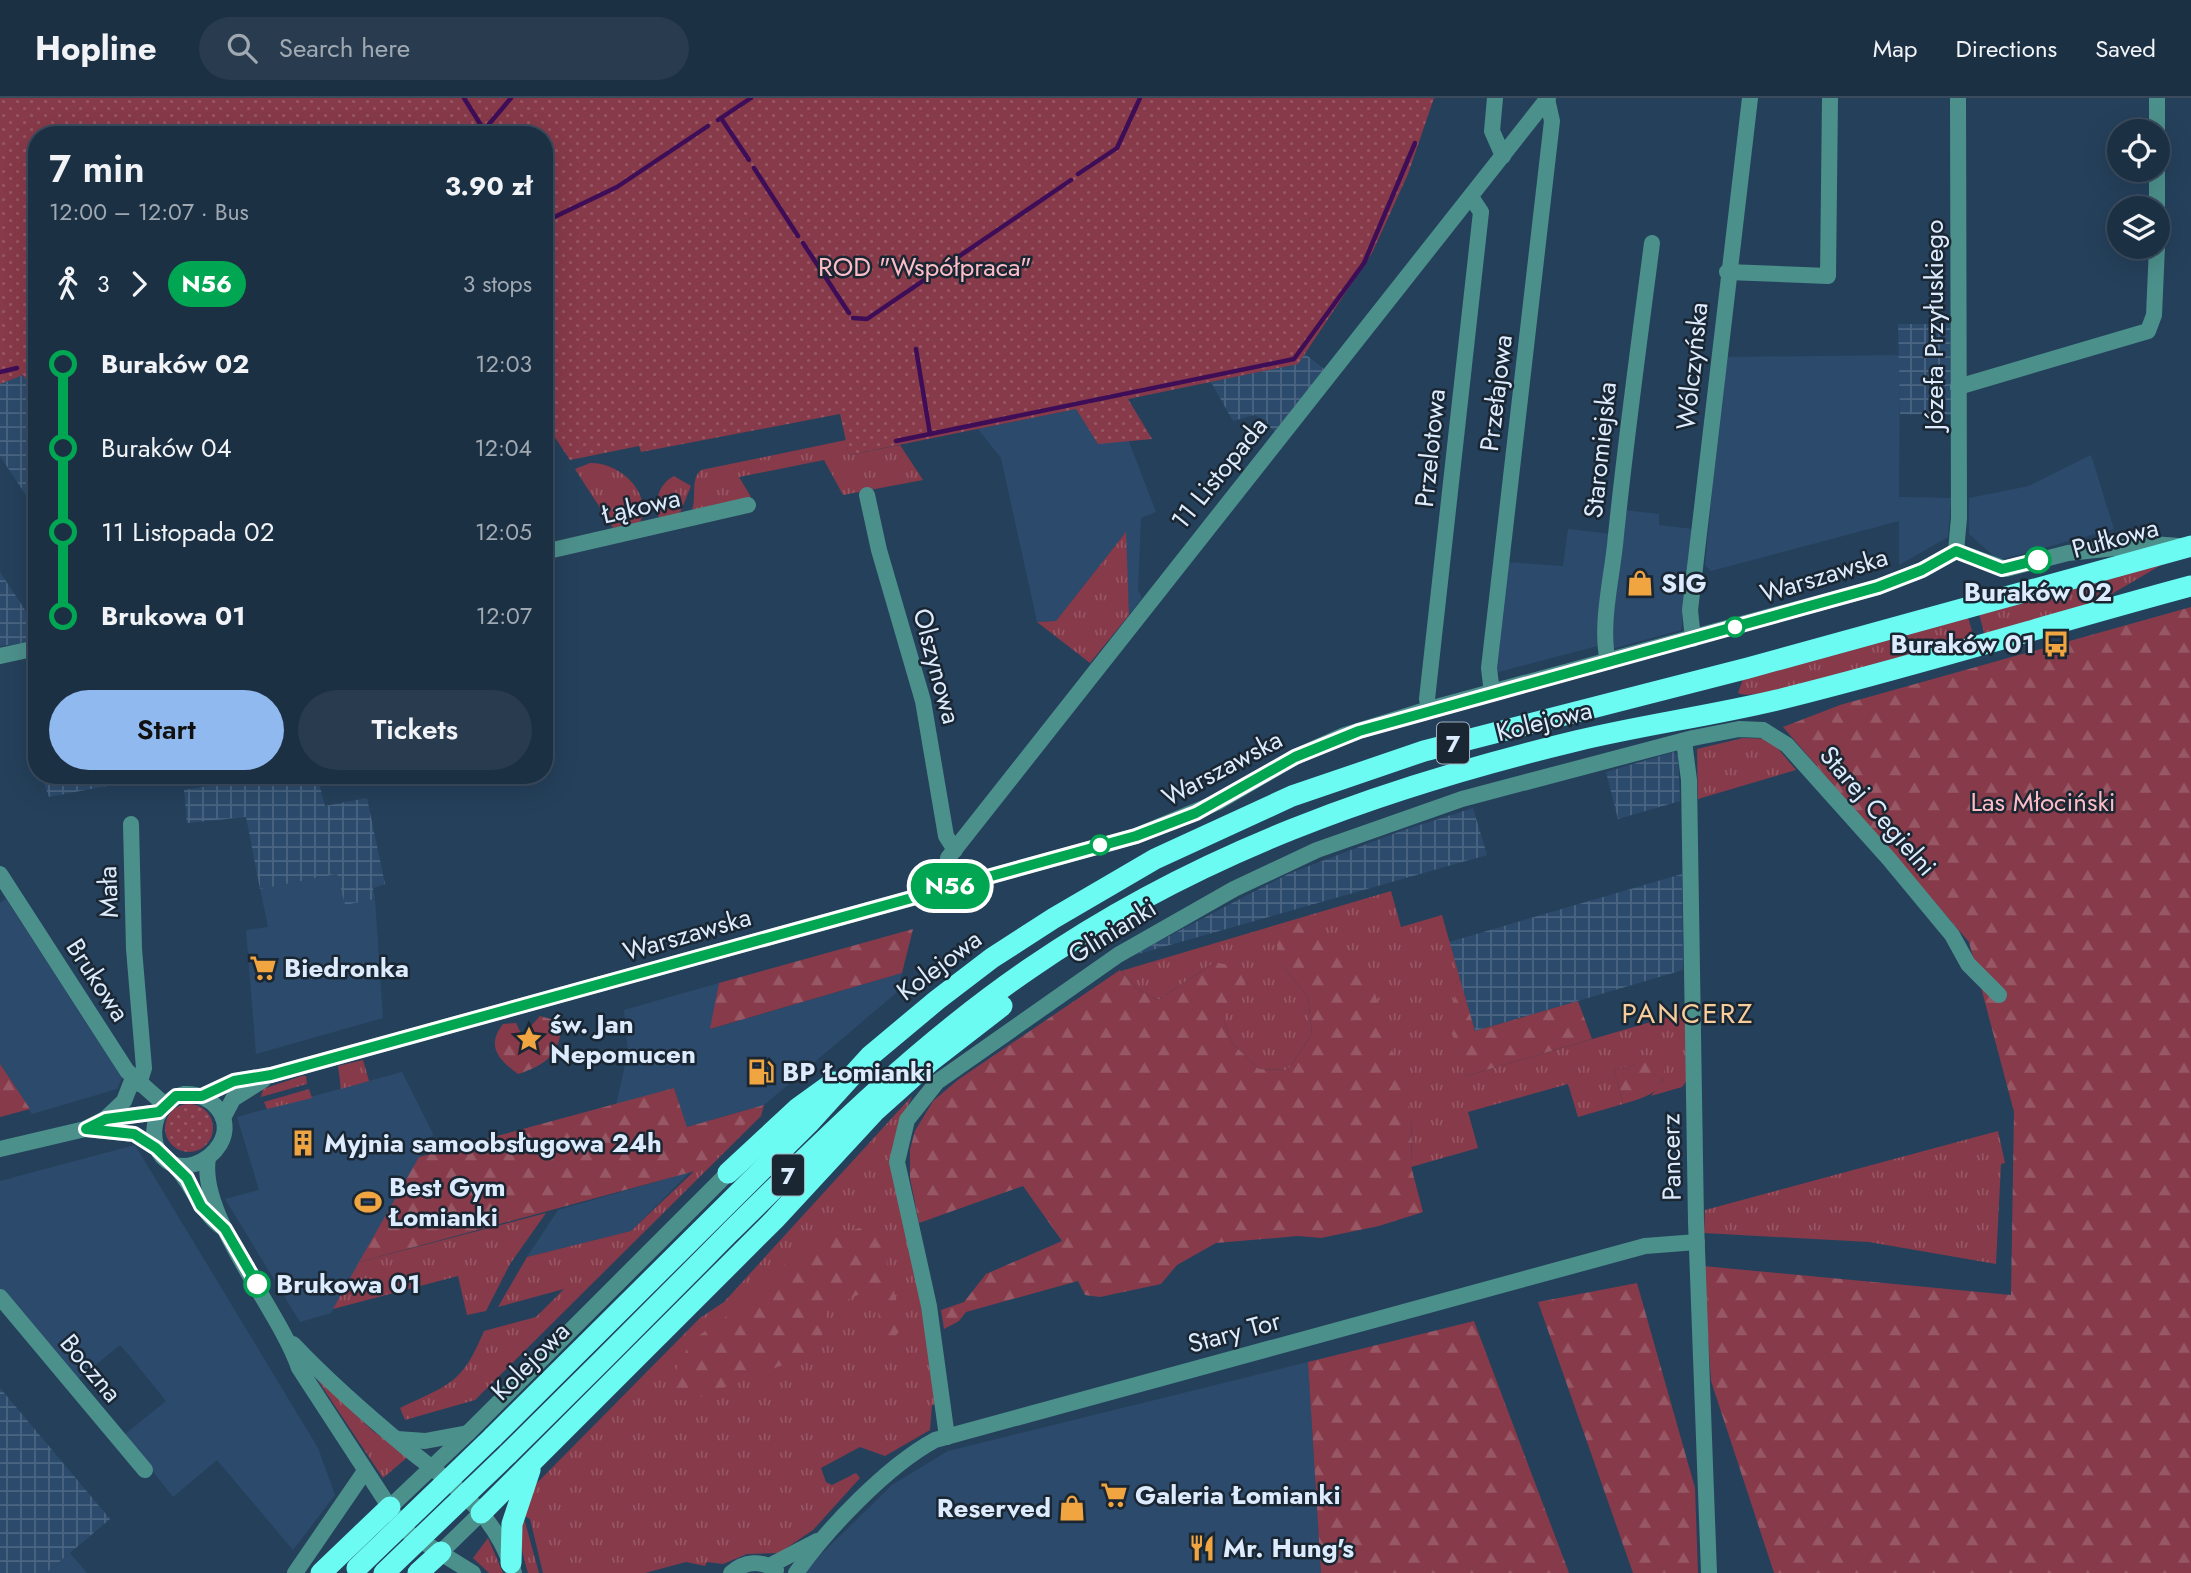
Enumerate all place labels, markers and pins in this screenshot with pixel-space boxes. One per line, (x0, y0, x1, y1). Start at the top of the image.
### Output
marker: Buraków 02 (2025, 547, 2051, 573)
place label: SIG (1661, 564, 1707, 602)
shop icon: SIG (1625, 568, 1655, 598)
place label: Buraków 02 (1964, 573, 2112, 611)
unlabelled marker (1725, 617, 1745, 637)
place label: Buraków 01 (1890, 625, 2035, 663)
bus stop icon: Buraków 01 (2041, 629, 2071, 659)
unlabelled marker (1090, 835, 1110, 855)
place label: Biedronka (284, 949, 409, 987)
supermarket icon: Biedronka (248, 953, 278, 983)
place label: św. Jan Nepomucen (550, 1005, 696, 1073)
place icon: św. Jan Nepomucen (514, 1024, 544, 1054)
place label: BP Łomianki (782, 1053, 932, 1091)
fuel station icon: BP Łomianki (746, 1057, 776, 1087)
place label: Myjnia samoobsługowa 24h (324, 1124, 662, 1162)
building icon: Myjnia samoobsługowa 24h (288, 1128, 318, 1158)
place label: Best Gym Łomianki (388, 1168, 506, 1236)
sports icon: Best Gym Łomianki (353, 1187, 383, 1217)
place label: Brukowa 01 (276, 1265, 421, 1303)
marker: Brukowa 01 (244, 1271, 270, 1297)
place label: Galeria Łomianki (1135, 1476, 1341, 1514)
supermarket icon: Galeria Łomianki (1099, 1480, 1129, 1510)
place label: Reserved (937, 1489, 1051, 1527)
shop icon: Reserved (1057, 1493, 1087, 1523)
place label: Mr. Hung's (1223, 1529, 1354, 1567)
restaurant icon: Mr. Hung's (1187, 1533, 1217, 1563)

